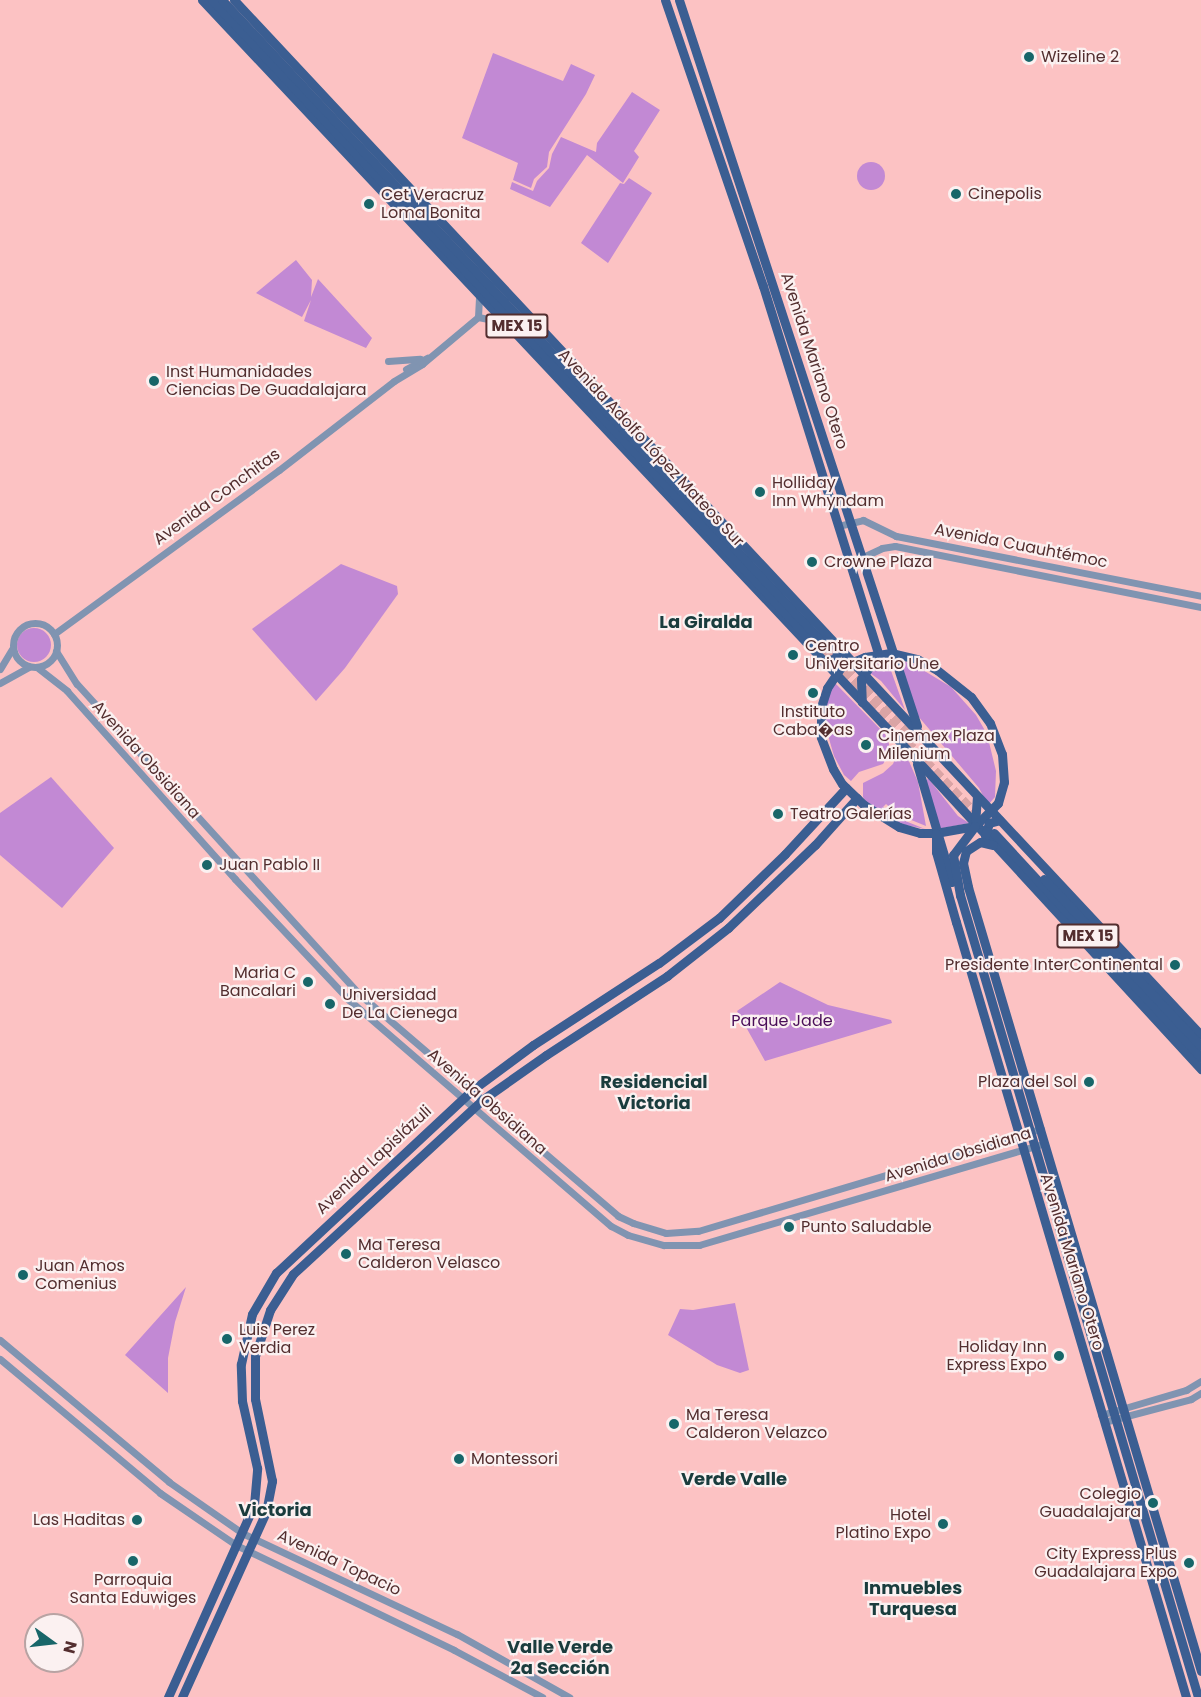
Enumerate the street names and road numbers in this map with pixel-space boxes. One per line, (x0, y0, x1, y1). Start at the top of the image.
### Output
street label: Avenida Mariano Otero (776, 270, 852, 452)
road number: MEX 15 (484, 314, 550, 338)
street label: Avenida Adolfo López Mateos Sur (554, 345, 748, 551)
street label: Avenida Conchitas (150, 445, 284, 549)
street label: Avenida Cuauhtémoc (933, 520, 1109, 572)
street label: Avenida Obsidiana (88, 697, 204, 823)
road number: MEX 15 (1055, 924, 1121, 948)
street label: Avenida Obsidiana (423, 1045, 551, 1159)
street label: Avenida Lapislázuli (312, 1102, 436, 1218)
street label: Avenida Obsidiana (882, 1124, 1034, 1186)
street label: Avenida Mariano Otero (1036, 1171, 1108, 1353)
street label: Avenida Topacio (274, 1526, 404, 1600)

